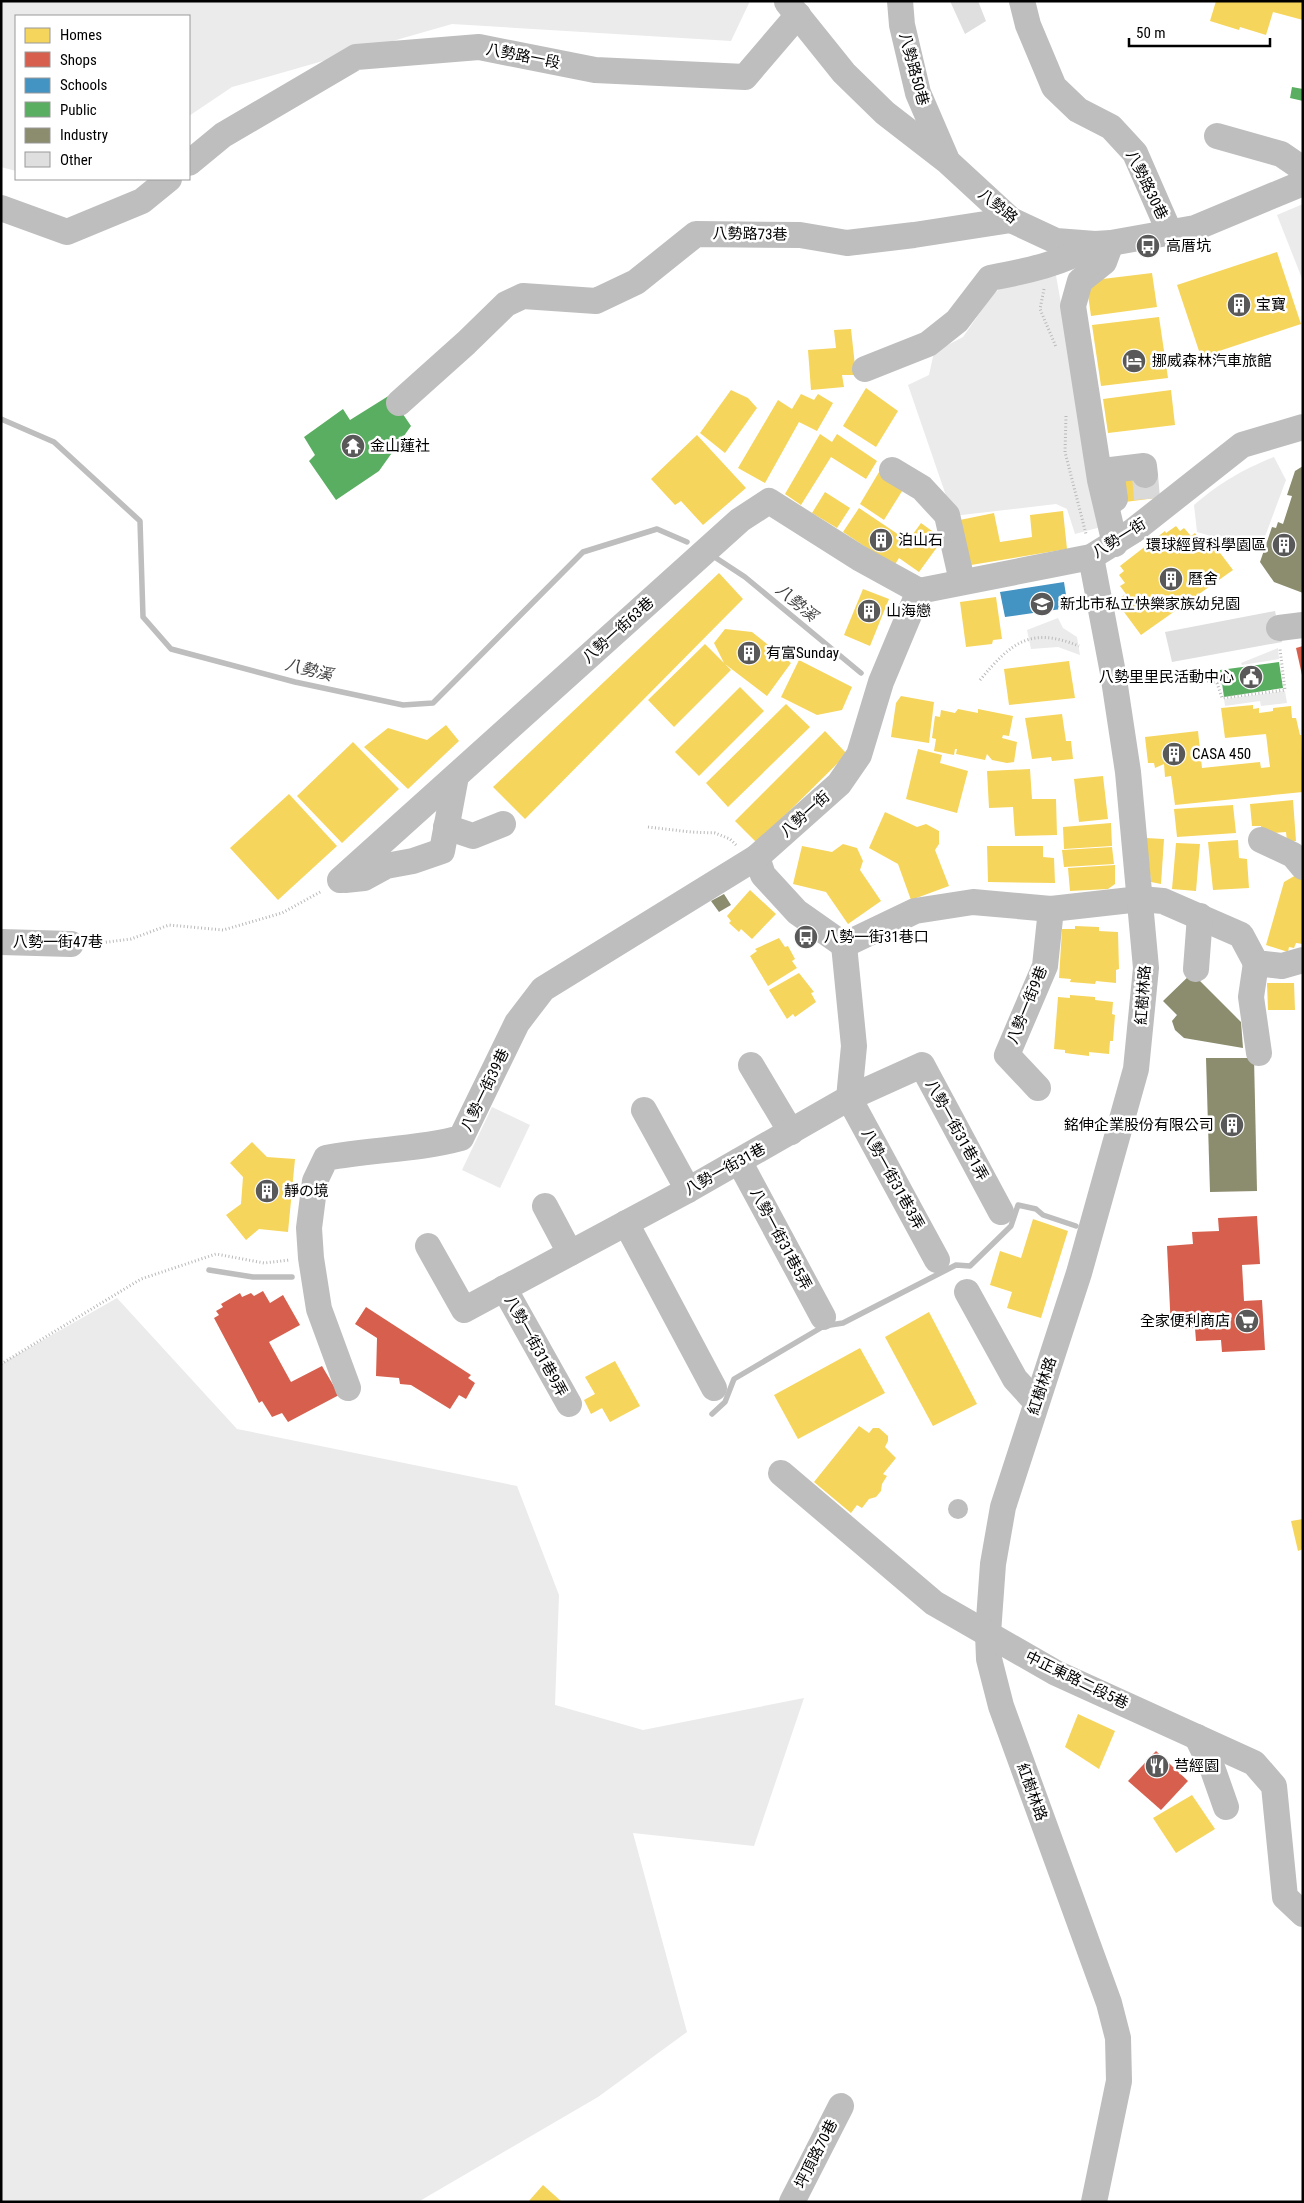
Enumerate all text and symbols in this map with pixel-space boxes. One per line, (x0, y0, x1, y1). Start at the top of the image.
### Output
legend (15, 15, 190, 180)
scale bar (1129, 15, 1270, 47)
text: 50 m (1136, 24, 1166, 42)
text: Homes (60, 26, 102, 44)
street label: 八勢路50巷 (896, 31, 932, 107)
street label: 八勢路一段 (484, 40, 562, 72)
text: Shops (60, 51, 97, 69)
text: Schools (60, 76, 107, 94)
text: Public (60, 101, 97, 119)
text: Industry (60, 126, 108, 144)
street label: 八勢路30巷 (1123, 147, 1171, 223)
text: Other (60, 151, 93, 169)
street label: 八勢路 (975, 185, 1021, 227)
street label: 八勢路73巷 (712, 224, 788, 244)
bus stop icon: 高厝坑 (1135, 233, 1161, 259)
place label: 高厝坑 (1166, 237, 1211, 255)
building icon: 宝寶 (1226, 292, 1252, 318)
place label: 宝寶 (1256, 296, 1286, 314)
hotel icon: 挪威森林汽車旅館 (1121, 348, 1147, 374)
place label: 挪威森林汽車旅館 (1152, 352, 1272, 370)
temple icon: 金山蓮社 (340, 433, 366, 459)
place label: 金山蓮社 (370, 437, 430, 455)
street label: 八勢一街 (1089, 514, 1149, 562)
building icon: 泊山石 (868, 527, 894, 553)
place label: 泊山石 (898, 531, 943, 549)
building icon: 環球經貿科學園區 (1271, 532, 1297, 558)
place label: 環球經貿科學園區 (1146, 536, 1266, 554)
building icon: 曆舍 (1158, 566, 1184, 592)
place label: 曆舍 (1188, 570, 1218, 588)
water label: 八勢溪 (772, 580, 823, 626)
school or university icon: 新北市私立快樂家族幼兒園 (1029, 591, 1055, 617)
street label: 八勢一街63巷 (579, 593, 657, 667)
place label: 新北市私立快樂家族幼兒園 (1060, 595, 1240, 613)
building icon: 山海戀 (856, 598, 882, 624)
place label: 山海戀 (886, 602, 931, 620)
building icon: 有富Sunday (736, 640, 762, 666)
place label: 有富Sunday (766, 644, 839, 662)
water label: 八勢溪 (283, 654, 336, 685)
public building icon: 八勢里里民活動中心 (1238, 664, 1264, 690)
place label: 八勢里里民活動中心 (1099, 668, 1234, 686)
building icon: CASA 450 (1161, 741, 1187, 767)
place label: CASA 450 (1192, 745, 1251, 763)
street label: 八勢一街 (777, 787, 833, 841)
bus stop icon: 八勢一街31巷口 (793, 924, 819, 950)
place label: 八勢一街31巷口 (824, 928, 929, 946)
street label: 八勢一街47巷 (13, 933, 103, 951)
street label: 八勢一街9巷 (1003, 963, 1051, 1047)
street label: 紅樹林路 (1132, 964, 1154, 1026)
street label: 八勢一街39巷 (457, 1046, 513, 1134)
street label: 八勢一街31巷1弄 (922, 1077, 992, 1183)
building icon: 銘伸企業股份有限公司 (1219, 1112, 1245, 1138)
place label: 銘伸企業股份有限公司 (1064, 1116, 1214, 1134)
street label: 八勢一街31巷3弄 (858, 1126, 928, 1232)
street label: 八勢一街31巷 (681, 1139, 769, 1199)
building icon: 靜の境 (254, 1178, 280, 1204)
place label: 靜の境 (284, 1182, 329, 1200)
street label: 八勢一街31巷5弄 (747, 1185, 815, 1293)
street label: 八勢一街31巷9弄 (501, 1293, 571, 1399)
supermarket icon: 全家便利商店 (1234, 1308, 1260, 1334)
place label: 全家便利商店 (1140, 1312, 1230, 1330)
street label: 紅樹林路 (1024, 1355, 1060, 1417)
street label: 中正東路二段5巷 (1023, 1647, 1131, 1713)
restaurant icon: 芎經園 (1144, 1753, 1170, 1779)
place label: 芎經園 (1174, 1757, 1219, 1775)
street label: 紅樹林路 (1013, 1761, 1051, 1823)
street label: 坪頂路70巷 (791, 2117, 841, 2191)

